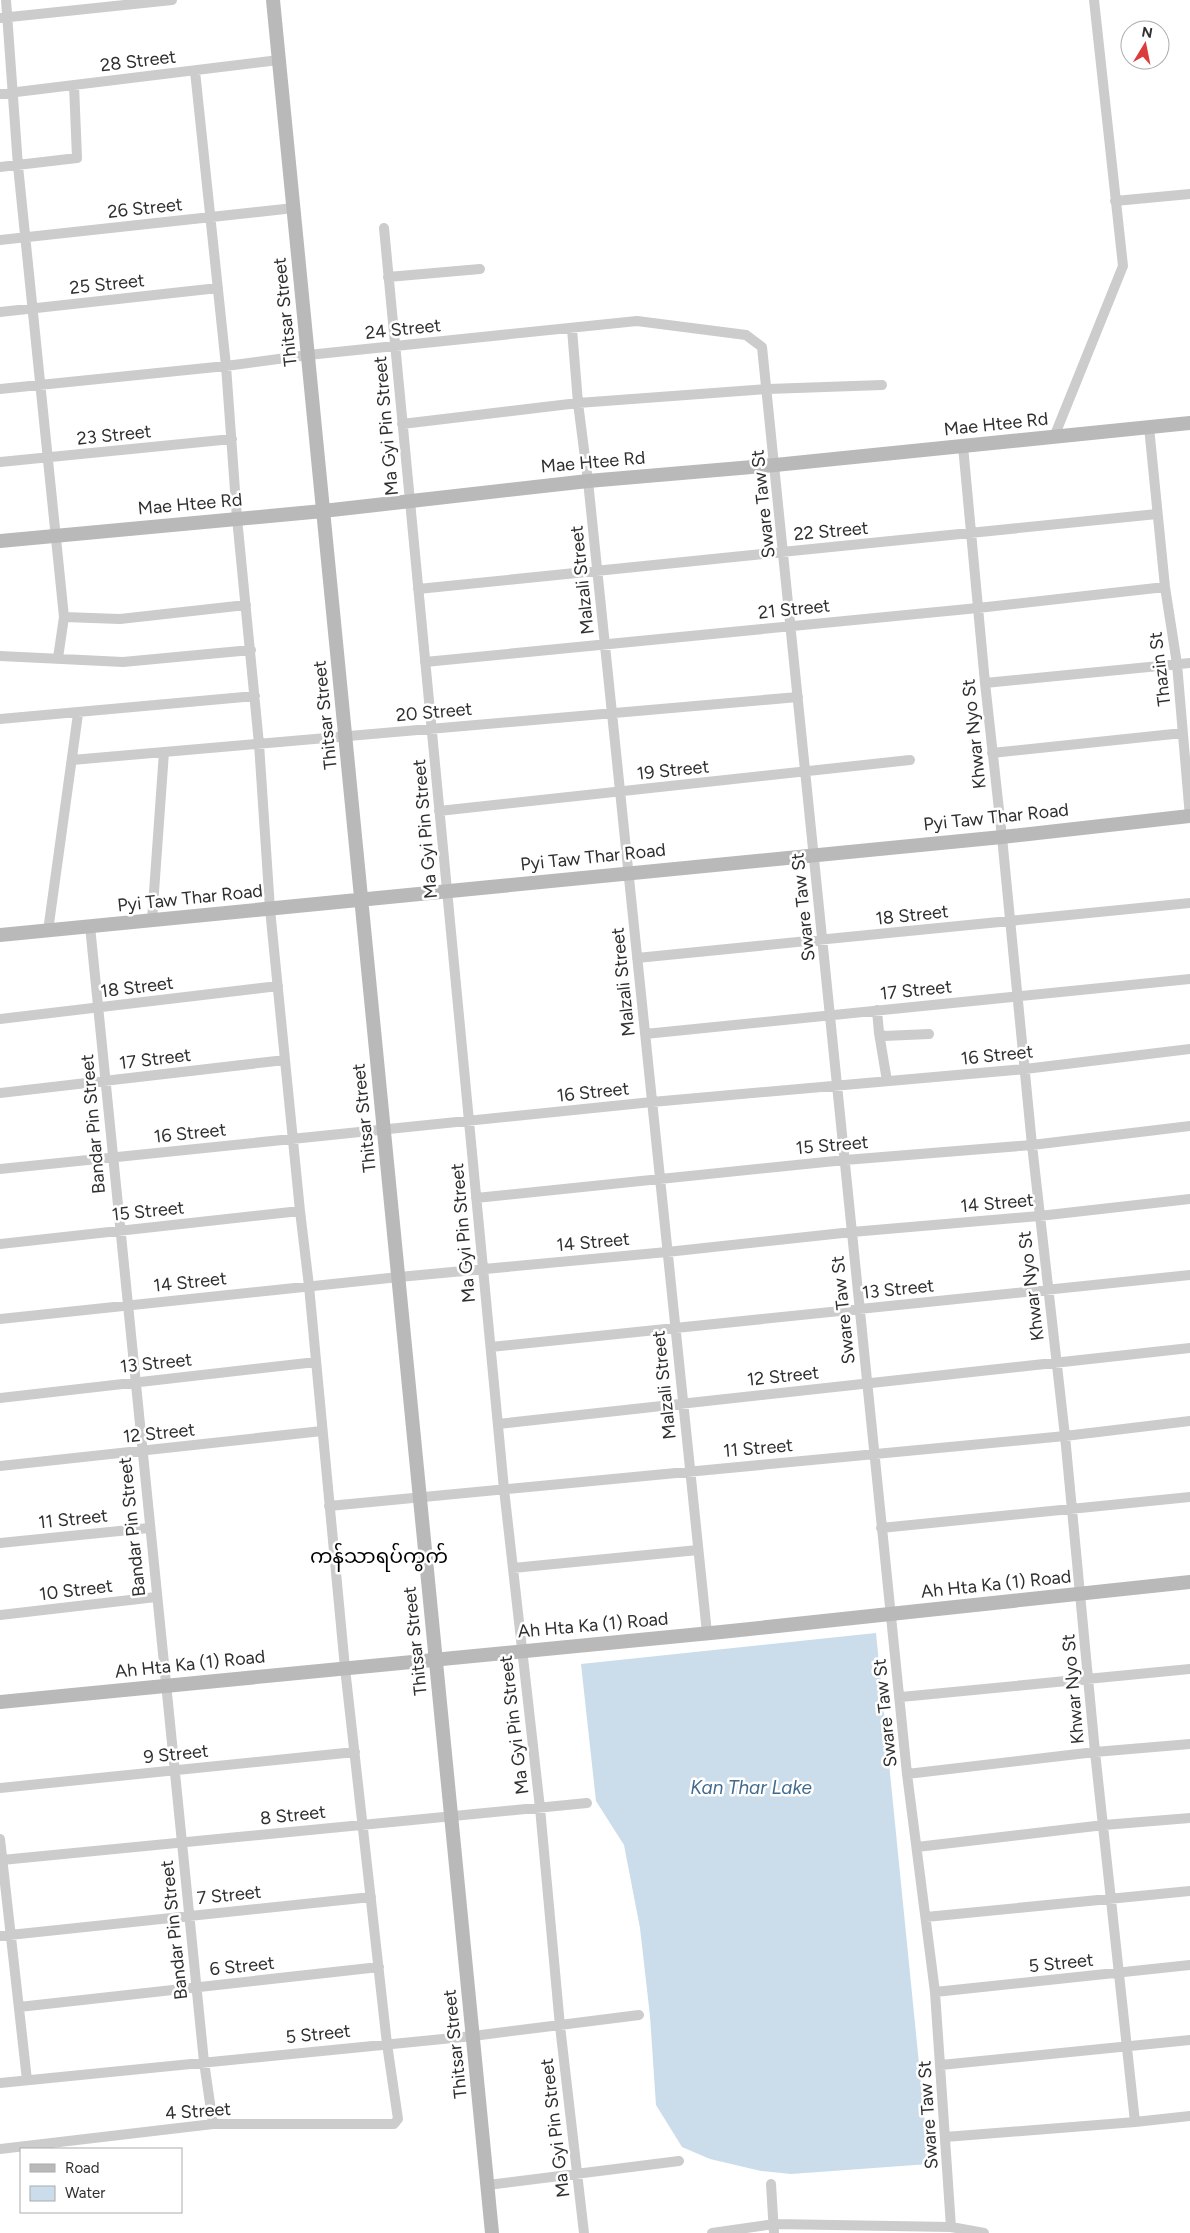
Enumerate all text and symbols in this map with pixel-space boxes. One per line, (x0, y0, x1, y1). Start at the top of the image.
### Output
north arrow (1120, 20, 1170, 70)
text: N (1140, 23, 1154, 42)
street label: 28 Street (99, 45, 177, 77)
street label: 26 Street (107, 193, 184, 223)
street label: Thitsar Street (268, 256, 302, 368)
street label: 25 Street (68, 269, 146, 299)
street label: 24 Street (364, 314, 442, 344)
street label: Ma Gyi Pin Street (369, 355, 403, 497)
street label: Mae Htee Rd (943, 408, 1049, 440)
street label: 23 Street (76, 420, 152, 450)
street label: Mae Htee Rd (540, 446, 646, 478)
street label: Sware Taw St (746, 449, 780, 559)
street label: Mae Htee Rd (137, 488, 243, 520)
street label: 22 Street (793, 517, 869, 545)
street label: Malzali Street (565, 524, 599, 636)
street label: 21 Street (757, 594, 831, 624)
street label: Thazin St (1145, 630, 1175, 707)
street label: Thitsar Street (308, 659, 342, 771)
street label: Khwar Nyo St (957, 678, 991, 790)
street label: 20 Street (395, 698, 473, 726)
street label: 19 Street (636, 755, 710, 785)
street label: Ma Gyi Pin Street (408, 758, 442, 900)
street label: Pyi Taw Thar Road (922, 798, 1070, 836)
street label: Pyi Taw Thar Road (519, 838, 667, 876)
street label: Sware Taw St (786, 852, 820, 962)
street label: Pyi Taw Thar Road (116, 879, 264, 917)
street label: 18 Street (874, 900, 950, 930)
street label: Malzali Street (606, 926, 640, 1038)
street label: 18 Street (99, 972, 175, 1002)
street label: 17 Street (879, 975, 953, 1005)
street label: 16 Street (960, 1040, 1034, 1070)
street label: 17 Street (118, 1044, 192, 1074)
street label: Bandar Pin Street (76, 1053, 110, 1195)
street label: Thitsar Street (347, 1062, 381, 1174)
street label: 16 Street (556, 1077, 630, 1107)
street label: 16 Street (153, 1118, 227, 1148)
street label: 15 Street (795, 1131, 869, 1159)
street label: Ma Gyi Pin Street (446, 1162, 480, 1304)
street label: 14 Street (959, 1189, 1035, 1217)
street label: 15 Street (111, 1196, 185, 1226)
street label: 14 Street (555, 1228, 631, 1256)
street label: Khwar Nyo St (1013, 1230, 1049, 1342)
street label: Sware Taw St (826, 1255, 860, 1365)
street label: 14 Street (152, 1267, 228, 1297)
street label: 13 Street (861, 1274, 935, 1304)
street label: Malzali Street (647, 1329, 681, 1441)
street label: 13 Street (119, 1348, 193, 1378)
street label: 12 Street (746, 1361, 820, 1391)
street label: 12 Street (122, 1418, 196, 1448)
street label: 11 Street (722, 1434, 794, 1462)
street label: Bandar Pin Street (114, 1456, 150, 1598)
street label: 11 Street (37, 1504, 109, 1534)
district label: ကန်သာရပ်ကွက် (310, 1542, 448, 1572)
street label: Ah Hta Ka (1) Road (920, 1565, 1072, 1603)
street label: 10 Street (38, 1575, 114, 1605)
street label: Thitsar Street (398, 1585, 432, 1697)
street label: Ah Hta Ka (1) Road (517, 1607, 669, 1643)
street label: Khwar Nyo St (1057, 1633, 1089, 1745)
street label: Ah Hta Ka (1) Road (114, 1645, 266, 1683)
street label: Ma Gyi Pin Street (495, 1654, 533, 1796)
street label: Sware Taw St (868, 1658, 902, 1768)
street label: 9 Street (143, 1740, 210, 1768)
water label: Kan Thar Lake (690, 1776, 812, 1799)
street label: 8 Street (259, 1801, 327, 1829)
street label: Bandar Pin Street (156, 1859, 192, 2001)
street label: 7 Street (196, 1881, 262, 1909)
street label: 5 Street (1027, 1949, 1095, 1977)
street label: 6 Street (209, 1952, 276, 1980)
street label: Thitsar Street (438, 1988, 472, 2100)
street label: 5 Street (284, 2020, 352, 2048)
street label: Ma Gyi Pin Street (536, 2057, 574, 2199)
street label: Sware Taw St (913, 2060, 943, 2170)
street label: 4 Street (164, 2098, 232, 2124)
legend (20, 2148, 182, 2213)
text: Road (65, 2159, 100, 2177)
text: Water (65, 2184, 105, 2202)

